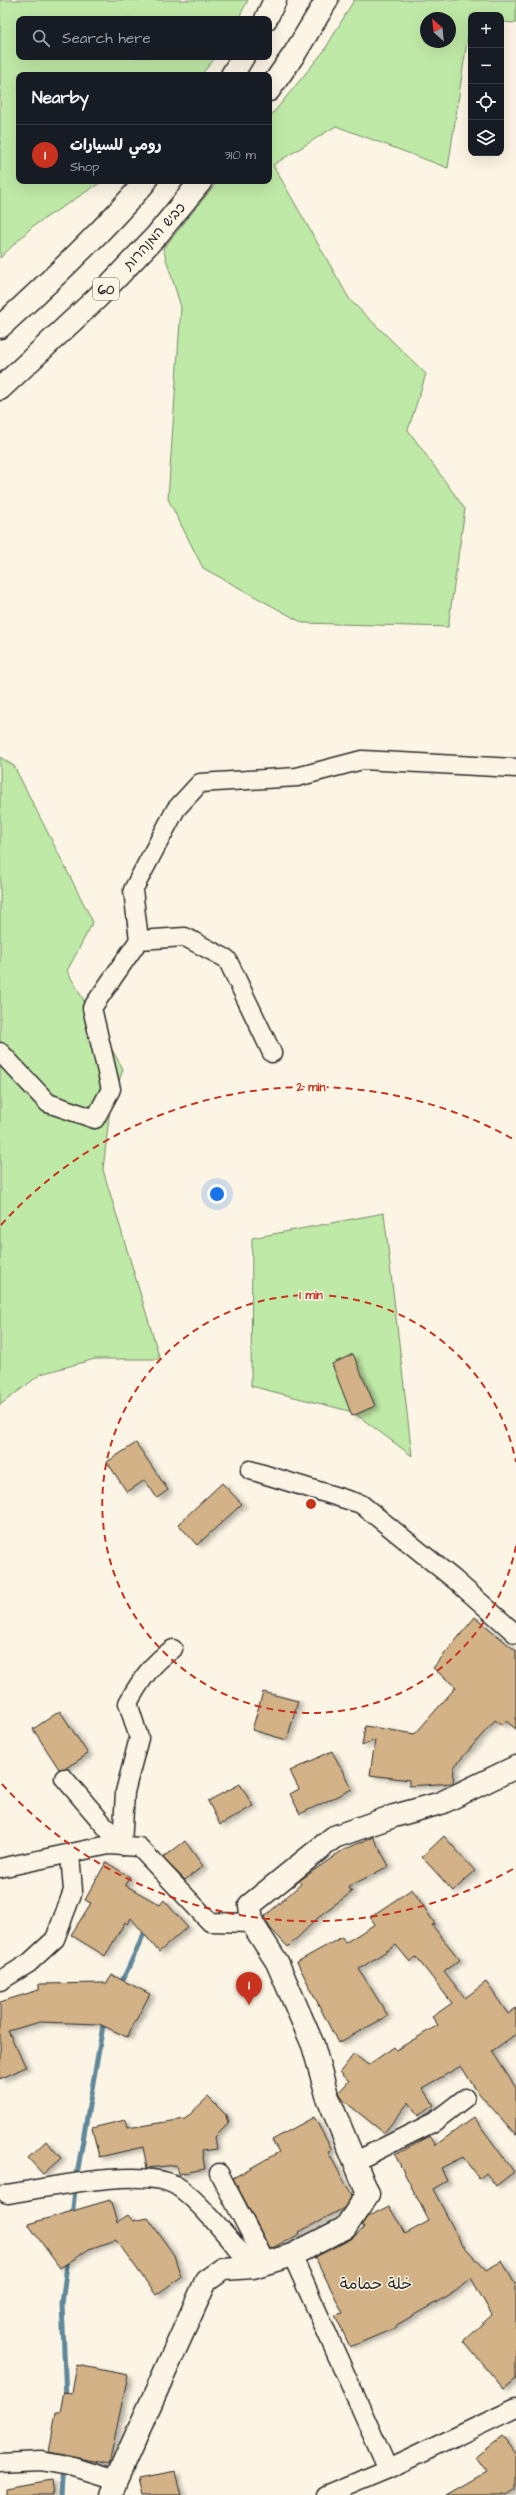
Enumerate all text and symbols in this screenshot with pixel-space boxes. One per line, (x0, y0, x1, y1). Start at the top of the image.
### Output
north arrow (420, 12, 456, 48)
map controls (468, 12, 504, 156)
button: + (468, 12, 504, 48)
search box (16, 16, 272, 60)
icon: search (30, 27, 52, 49)
text: Search here (62, 28, 151, 49)
button: − (468, 48, 504, 84)
button: locate (468, 84, 504, 120)
text: Nearby (32, 86, 89, 110)
button: layers (468, 120, 504, 156)
text: رومي للسيارات (70, 135, 161, 156)
text: 1 (44, 146, 46, 164)
text: 310 m (224, 146, 256, 164)
text: Shop (70, 158, 99, 176)
street label: כביש המנהרות (118, 199, 190, 275)
road number: 60 (93, 278, 119, 300)
text: 2 min (296, 1079, 325, 1096)
your location (207, 1184, 227, 1204)
text: 1 min (299, 1287, 323, 1304)
centre of rings (304, 1497, 318, 1511)
pin: 1 (236, 1972, 262, 2005)
district label: خلة حمامة (340, 2273, 412, 2295)

